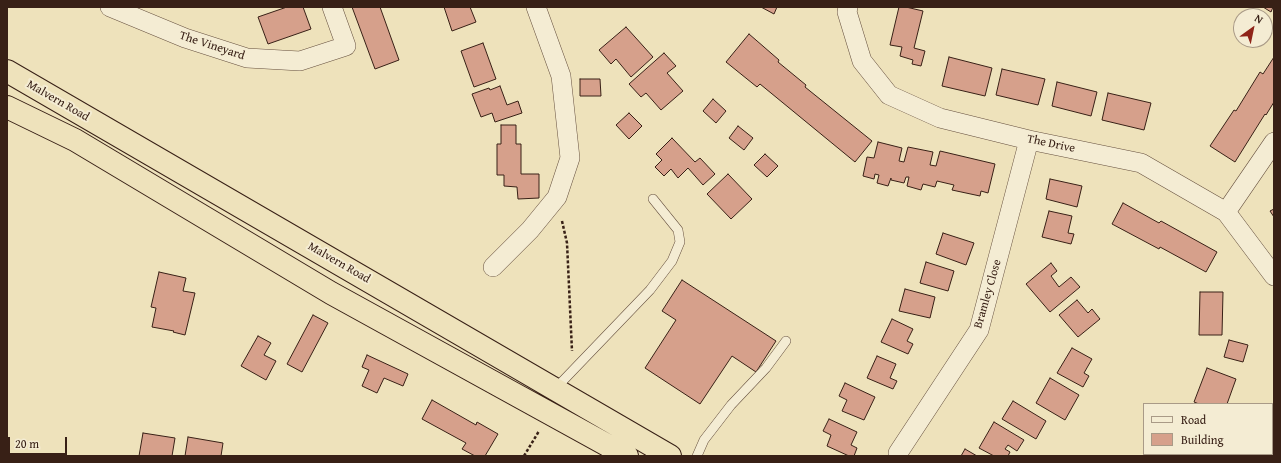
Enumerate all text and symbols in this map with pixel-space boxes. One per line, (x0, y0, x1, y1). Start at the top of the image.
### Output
north arrow (1233, 8, 1273, 48)
text: N (1252, 10, 1266, 27)
street label: The Vineyard (177, 29, 247, 63)
street label: Malvern Road (24, 77, 92, 125)
street label: The Drive (1026, 132, 1076, 156)
street label: Malvern Road (305, 239, 373, 287)
street label: Bramley Close (971, 258, 1005, 330)
legend (1143, 403, 1273, 455)
text: Road (1181, 411, 1206, 428)
scale bar (10, 429, 69, 455)
text: Building (1181, 431, 1224, 448)
text: 20 m (15, 435, 39, 452)

